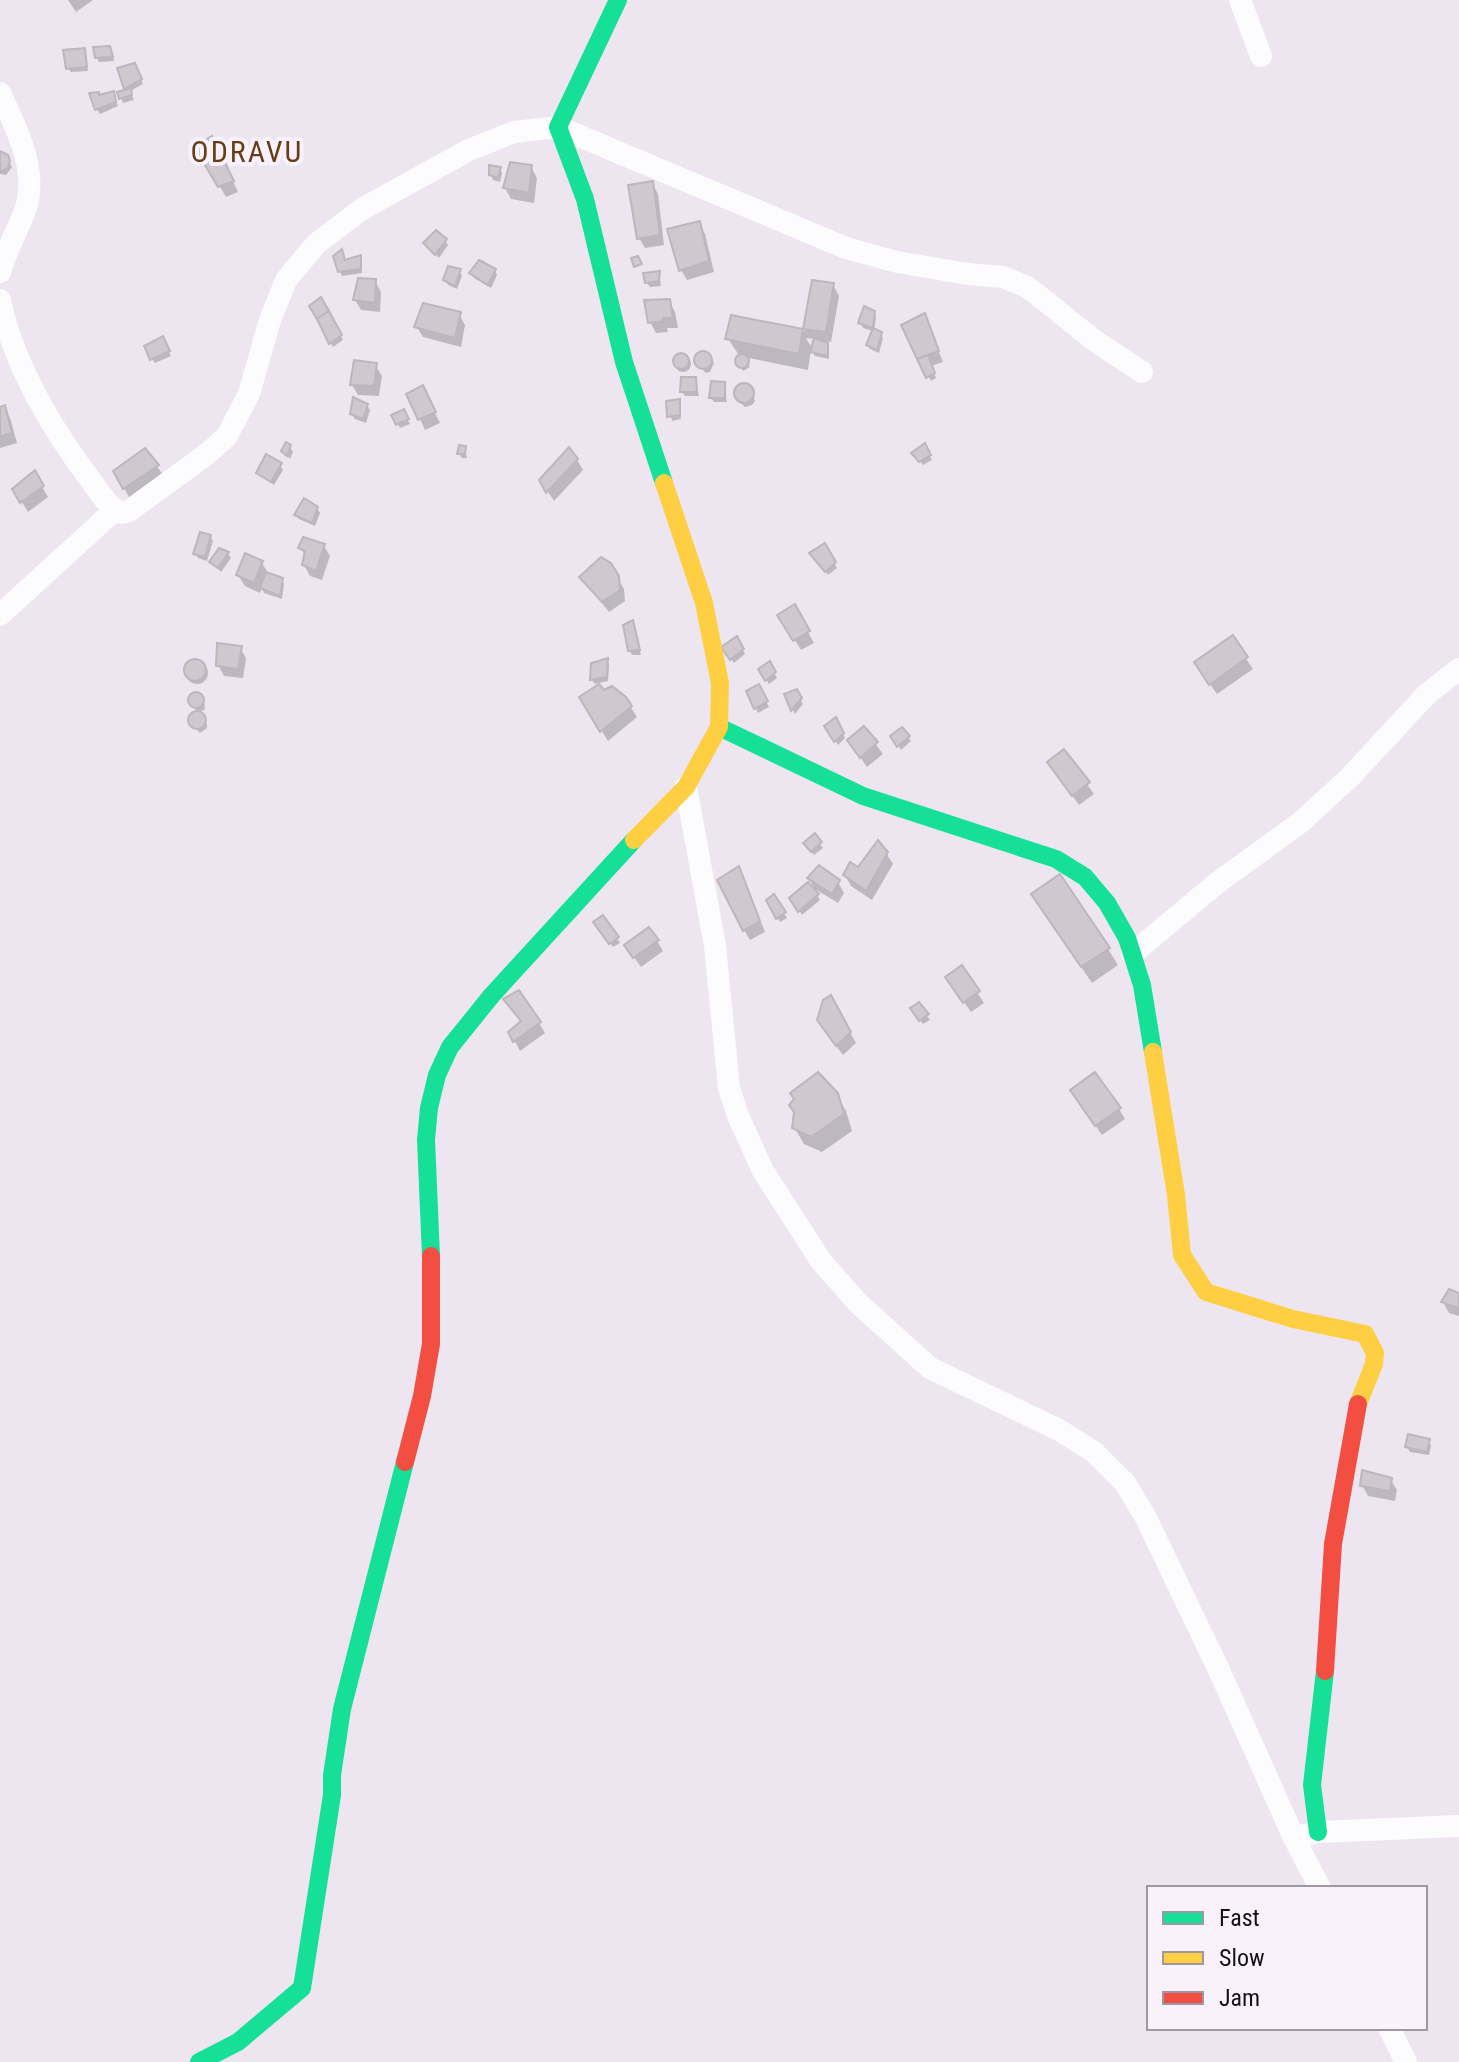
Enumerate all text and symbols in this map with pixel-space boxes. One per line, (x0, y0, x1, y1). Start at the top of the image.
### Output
district label: ODRAVU (191, 134, 303, 169)
legend (1147, 1886, 1427, 2030)
text: Fast (1219, 1904, 1260, 1932)
text: Slow (1219, 1944, 1265, 1972)
text: Jam (1219, 1984, 1260, 2012)

